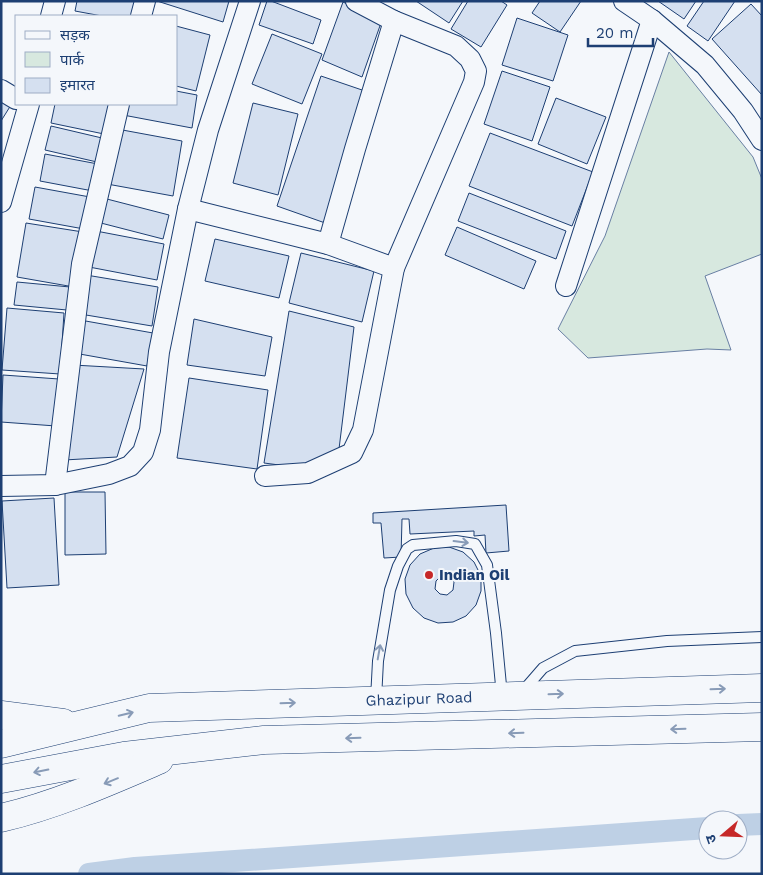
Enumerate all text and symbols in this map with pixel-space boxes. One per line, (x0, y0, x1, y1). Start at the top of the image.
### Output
legend (15, 15, 178, 105)
scale bar (588, 15, 653, 47)
text: 20 m (596, 24, 634, 42)
text: सड़क (60, 26, 90, 44)
text: पार्क (60, 51, 84, 69)
text: इमारत (60, 76, 95, 94)
one-way arrow (453, 537, 469, 547)
place label: Indian Oil (439, 566, 509, 584)
marker: Indian Oil (423, 569, 435, 581)
one-way arrow (375, 644, 385, 660)
one-way arrow (710, 684, 726, 694)
street label: Ghazipur Road (365, 688, 473, 710)
one-way arrow (547, 690, 563, 699)
one-way arrow (280, 698, 296, 708)
one-way arrow (118, 709, 134, 718)
one-way arrow (670, 724, 686, 734)
one-way arrow (508, 729, 524, 738)
one-way arrow (345, 733, 361, 742)
one-way arrow (34, 767, 50, 776)
one-way arrow (104, 777, 119, 786)
north arrow (698, 810, 748, 860)
text: उ (702, 832, 720, 846)

